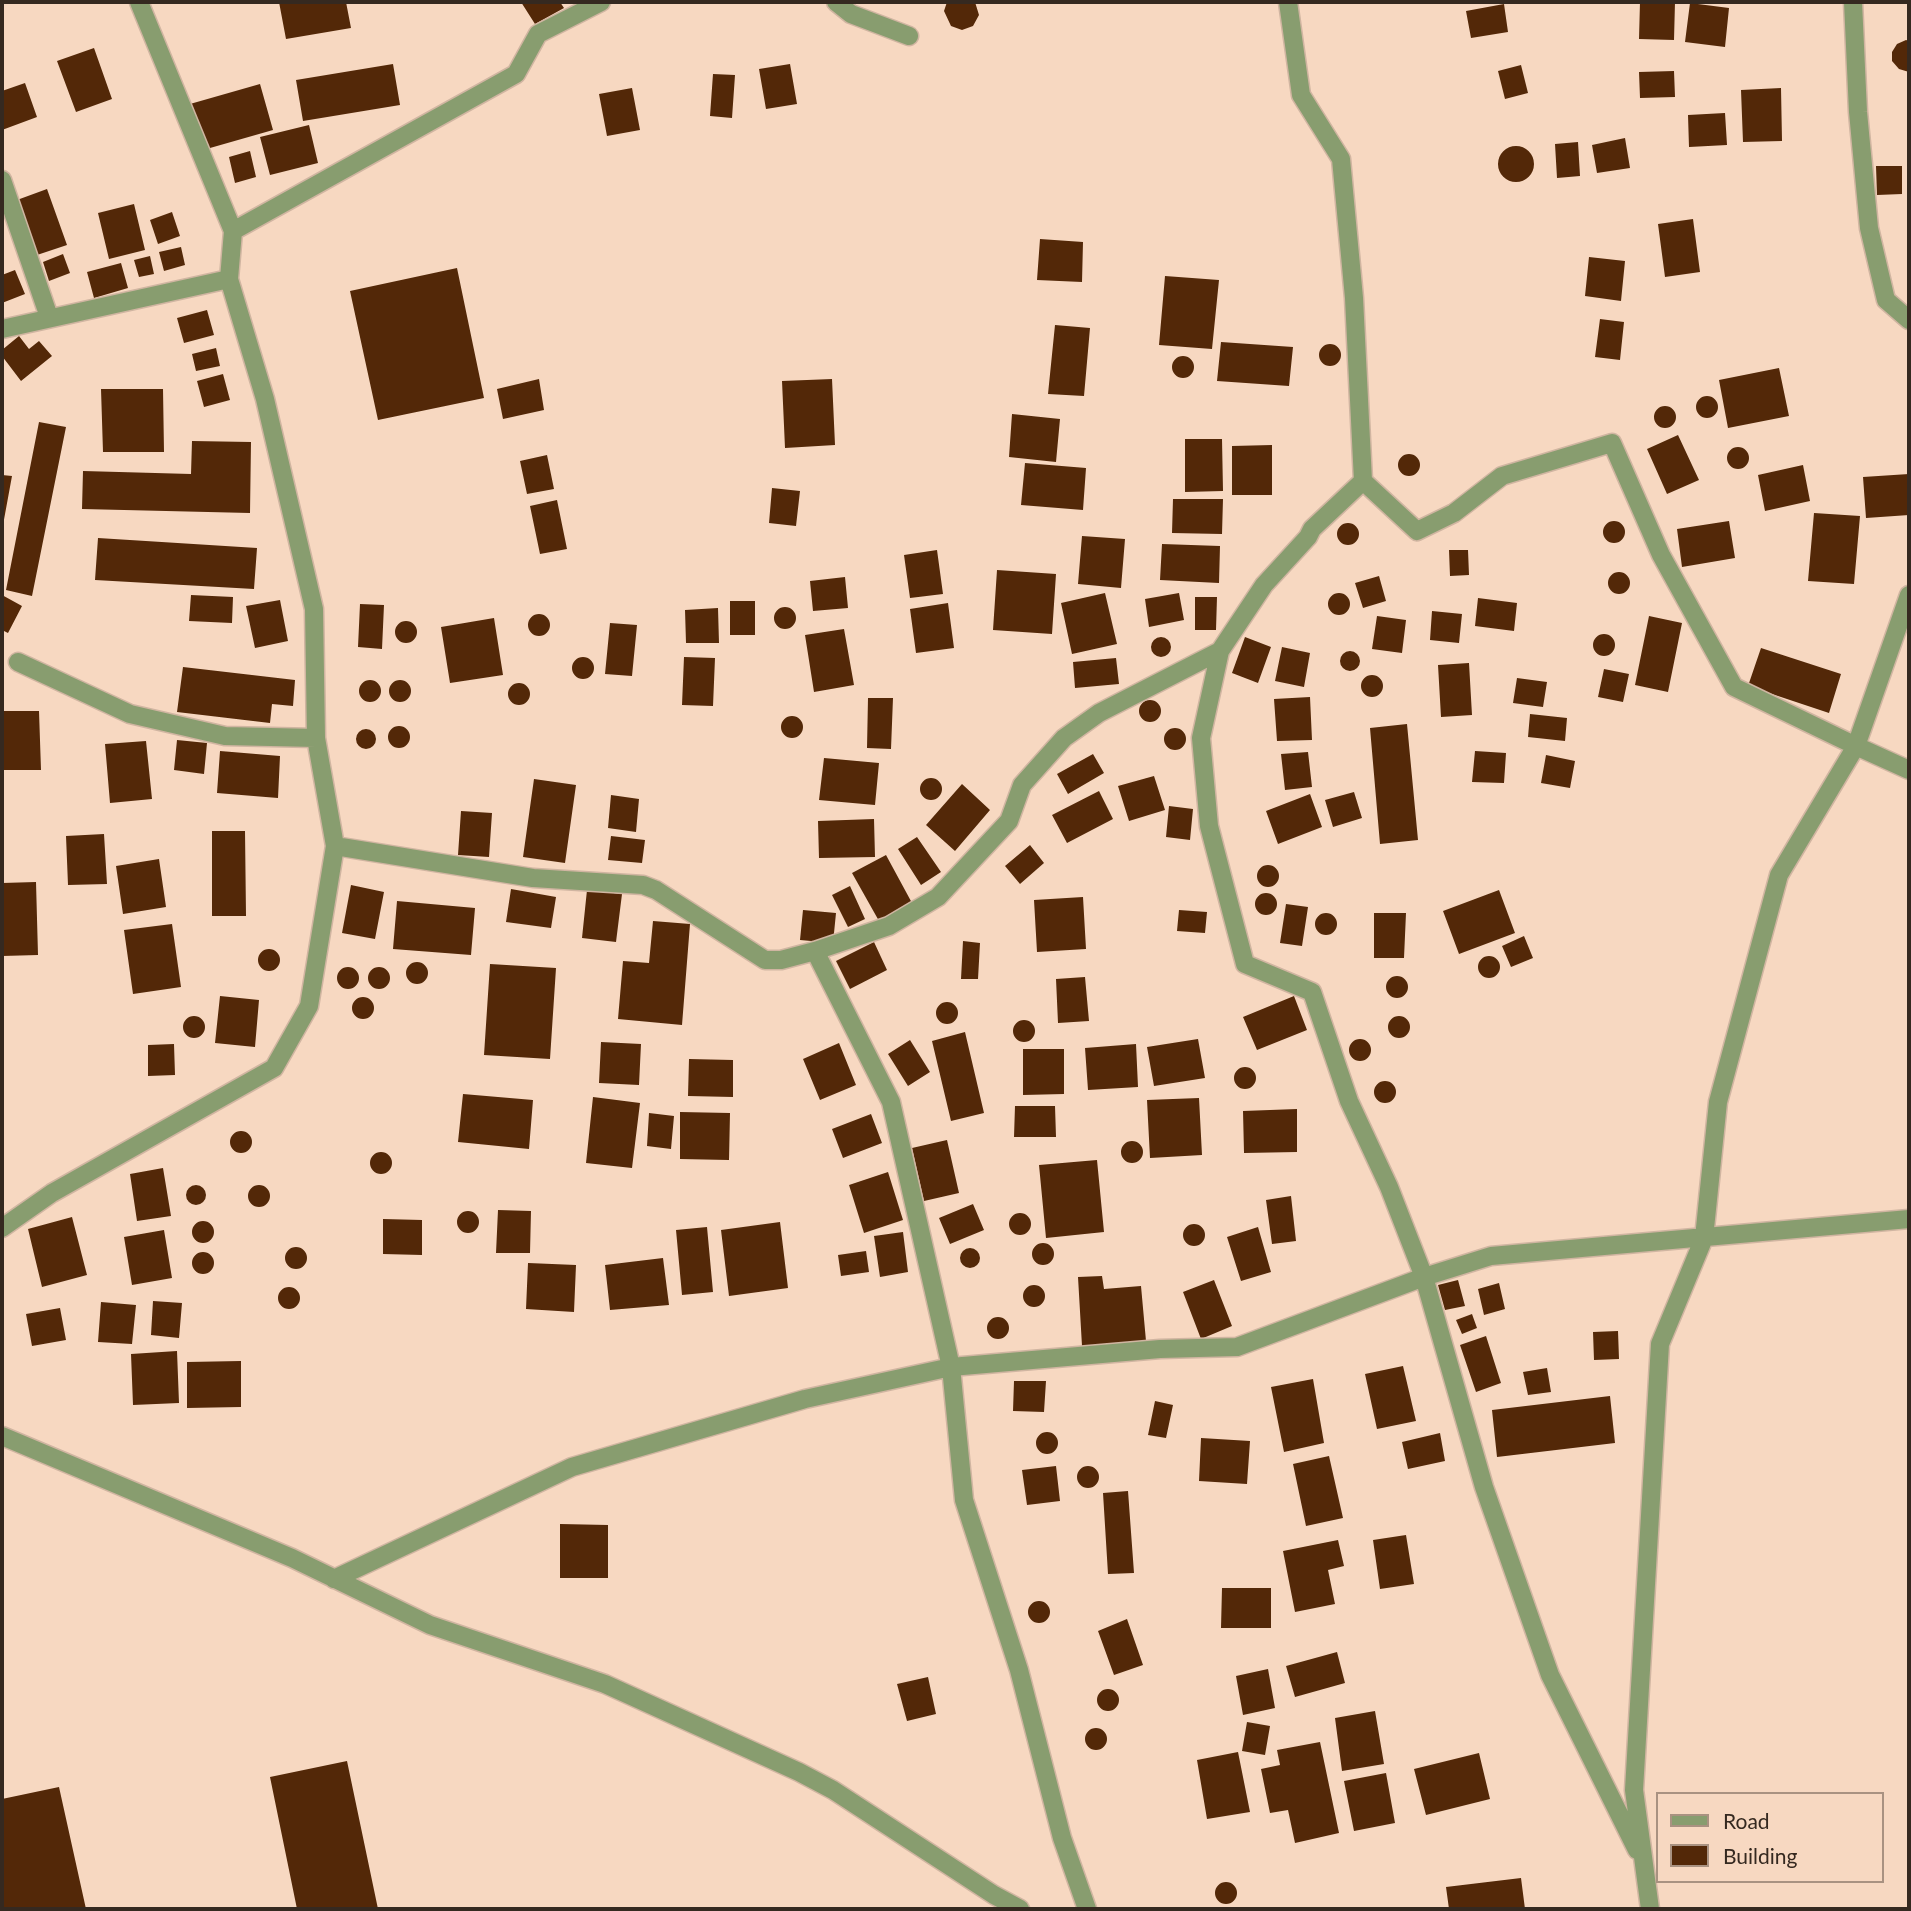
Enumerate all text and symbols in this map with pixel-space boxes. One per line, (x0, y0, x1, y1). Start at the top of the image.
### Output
legend (1656, 1792, 1883, 1883)
text: Road (1723, 1808, 1770, 1833)
text: Building (1723, 1843, 1798, 1868)

